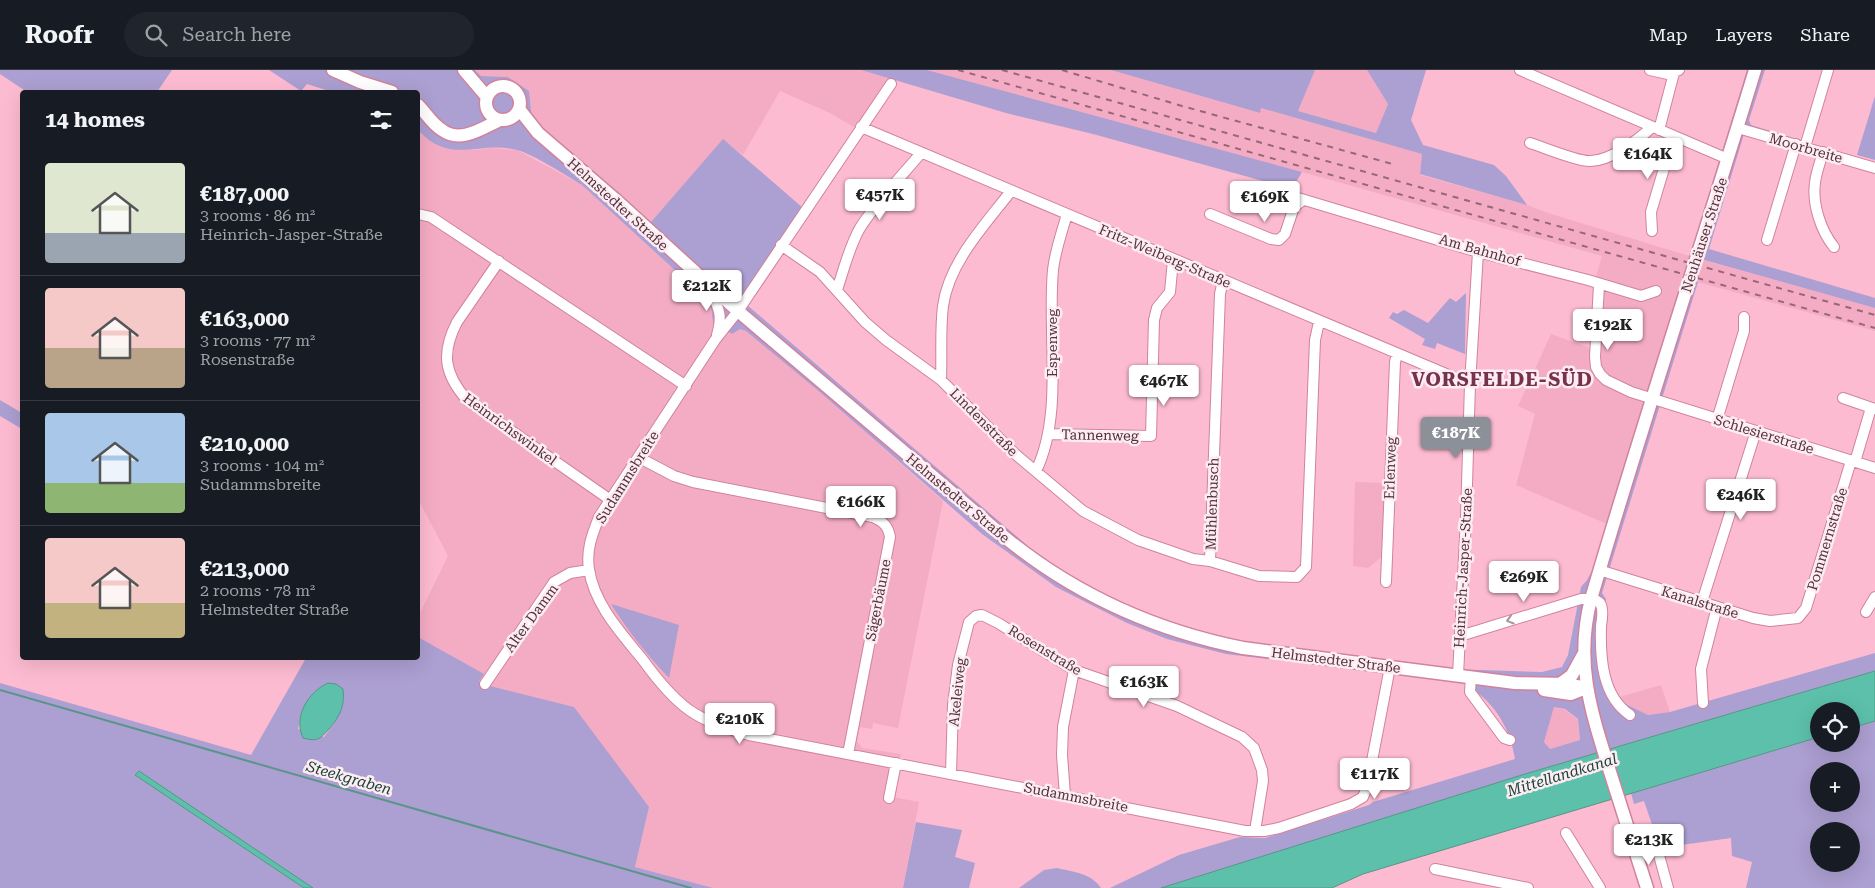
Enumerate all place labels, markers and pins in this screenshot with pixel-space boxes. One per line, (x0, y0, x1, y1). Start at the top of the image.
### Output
pin: €164K (1613, 138, 1683, 180)
pin: €457K (845, 178, 915, 221)
pin: €169K (1230, 180, 1300, 223)
pin: €212K (672, 270, 742, 312)
pin: €192K (1573, 308, 1643, 351)
pin: €467K (1129, 364, 1199, 407)
pin: €187K (1421, 416, 1491, 459)
pin: €246K (1706, 478, 1776, 521)
pin: €166K (826, 486, 896, 528)
pin: €269K (1489, 560, 1559, 603)
pin: €163K (1109, 666, 1179, 708)
pin: €210K (705, 702, 775, 745)
pin: €117K (1340, 758, 1410, 800)
pin: €213K (1614, 824, 1684, 866)

